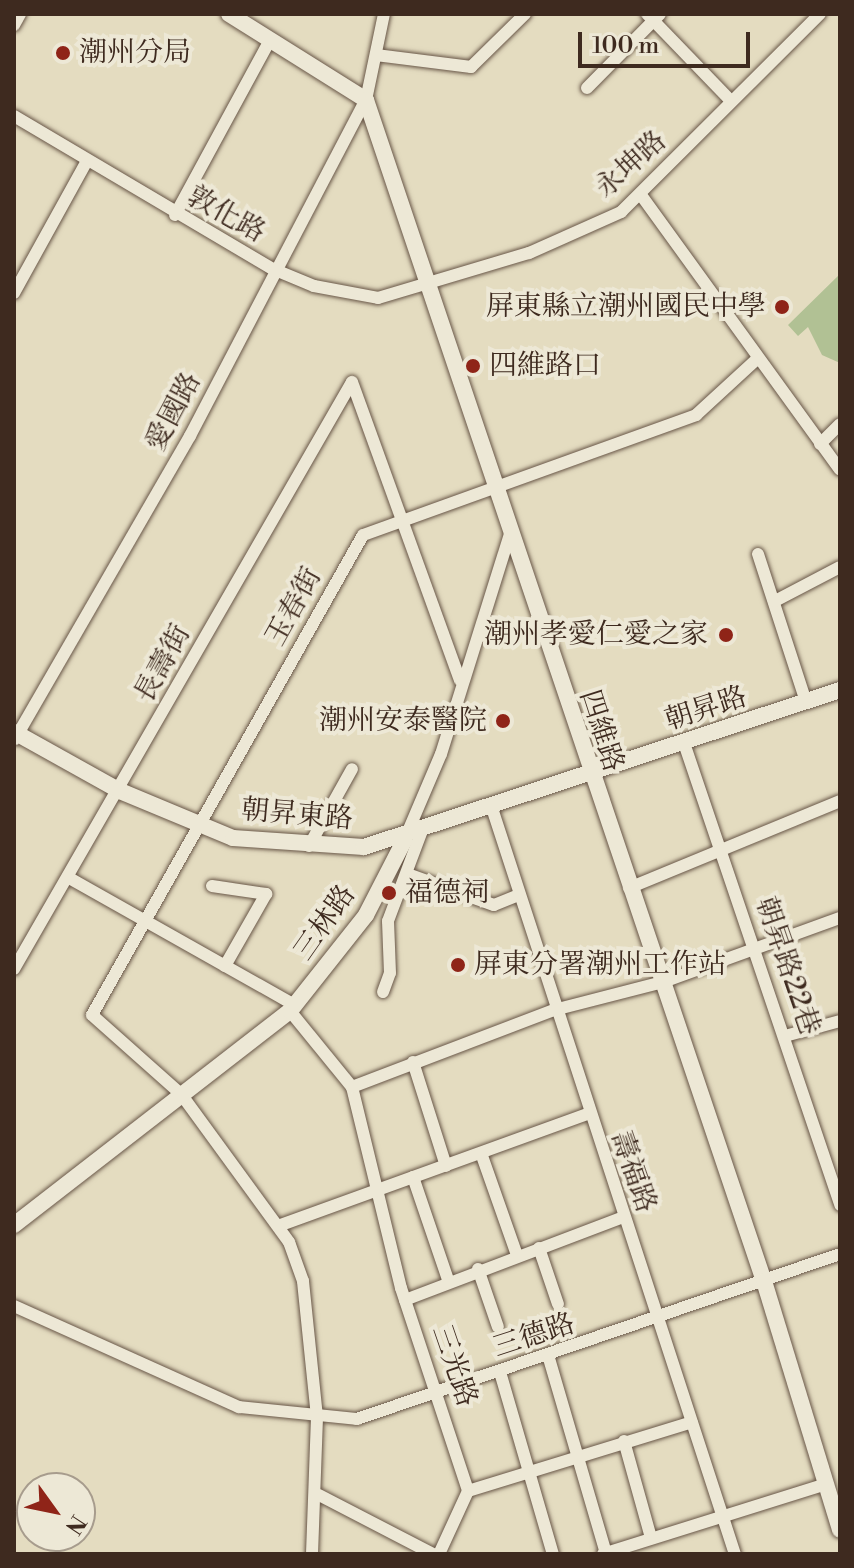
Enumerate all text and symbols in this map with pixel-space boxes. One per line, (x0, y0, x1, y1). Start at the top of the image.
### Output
scale bar (582, 16, 754, 66)
text: 100 m (592, 31, 659, 61)
place label: 潮州分局 (79, 36, 191, 70)
marker: 潮州分局 (54, 44, 72, 62)
street label: 永坤路 (589, 124, 673, 206)
street label: 敦化路 (181, 180, 271, 250)
place label: 屏東縣立潮州國民中學 (486, 290, 766, 324)
marker: 屏東縣立潮州國民中學 (773, 298, 791, 316)
place label: 四維路口 (489, 349, 601, 383)
marker: 四維路口 (464, 357, 482, 375)
street label: 愛國路 (139, 367, 209, 457)
street label: 玉春街 (259, 562, 329, 652)
place label: 潮州孝愛仁愛之家 (484, 618, 708, 652)
street label: 長壽街 (128, 619, 198, 709)
marker: 潮州孝愛仁愛之家 (715, 624, 737, 646)
street label: 朝昇路 (661, 680, 751, 738)
street label: 四維路 (572, 686, 630, 776)
place label: 潮州安泰醫院 (319, 704, 487, 738)
marker: 潮州安泰醫院 (494, 712, 512, 730)
street label: 朝昇東路 (240, 793, 354, 837)
place label: 福德祠 (405, 876, 489, 910)
street label: 三林路 (287, 879, 363, 967)
marker: 福德祠 (380, 884, 398, 902)
street label: 朝昇路22巷 (748, 892, 826, 1040)
place label: 屏東分署潮州工作站 (474, 948, 726, 982)
marker: 屏東分署潮州工作站 (449, 956, 467, 974)
street label: 壽福路 (603, 1127, 663, 1217)
street label: 三德路 (489, 1307, 579, 1365)
street label: 三光路 (424, 1321, 484, 1411)
north arrow (16, 1472, 96, 1552)
text: N (59, 1510, 91, 1539)

